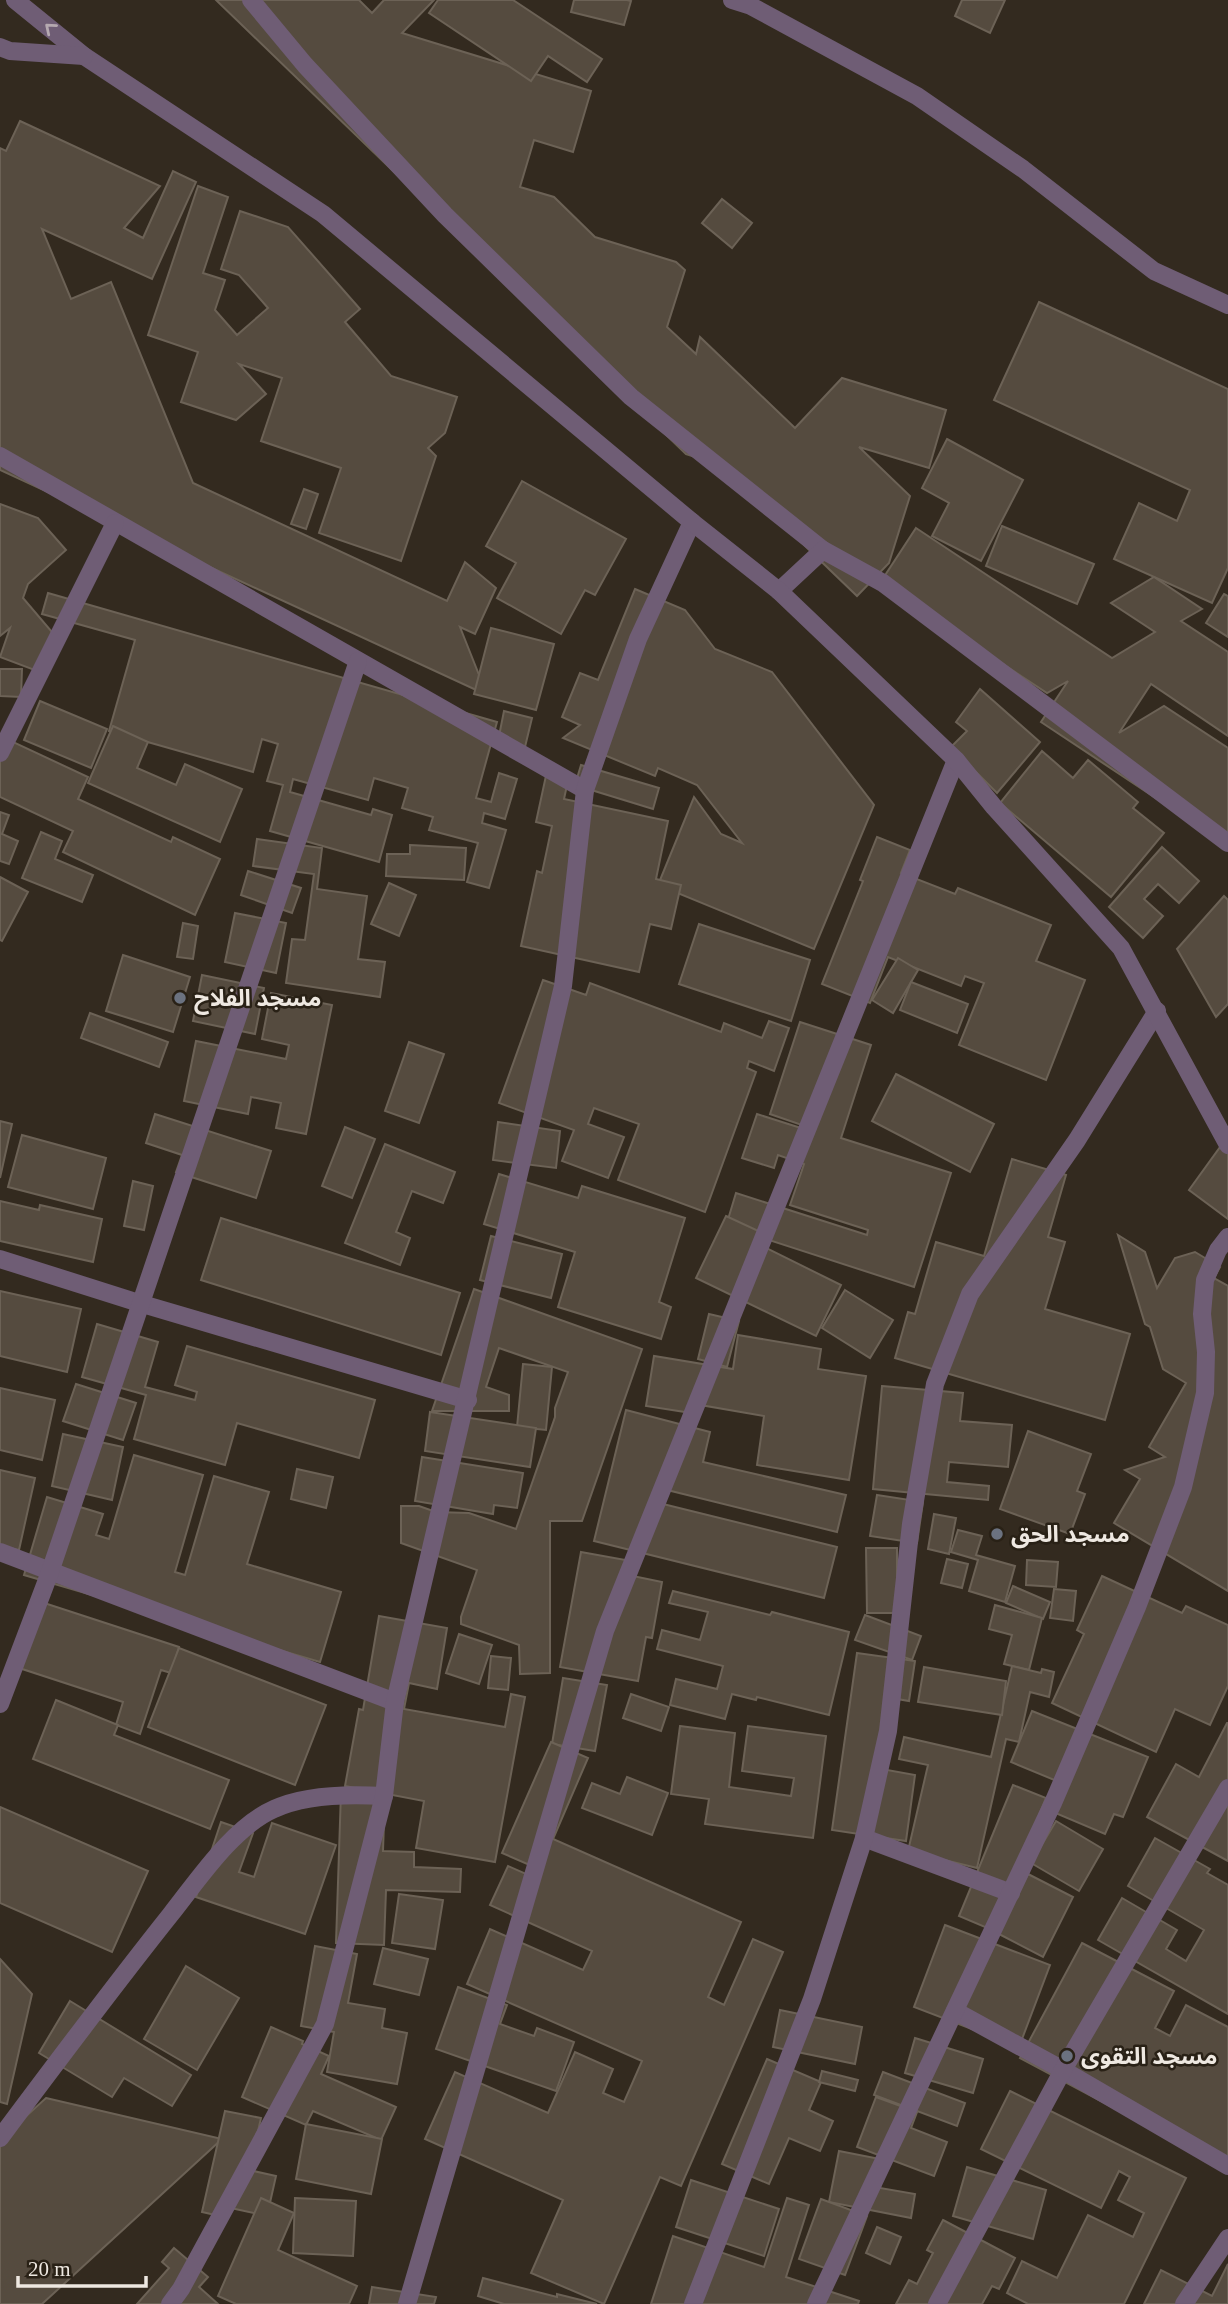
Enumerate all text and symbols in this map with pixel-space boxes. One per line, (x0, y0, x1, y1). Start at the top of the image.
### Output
one-way arrow (46, 23, 58, 36)
place label: مسجد الفلاح (194, 986, 322, 1015)
marker: مسجد الفلاح (172, 990, 188, 1006)
place label: مسجد الحق (1011, 1522, 1130, 1549)
marker: مسجد الحق (989, 1526, 1005, 1542)
place label: مسجد التقوى (1081, 2044, 1217, 2069)
marker: مسجد التقوى (1059, 2048, 1075, 2064)
scale bar (18, 2244, 145, 2288)
text: 20 m (28, 2257, 71, 2281)

